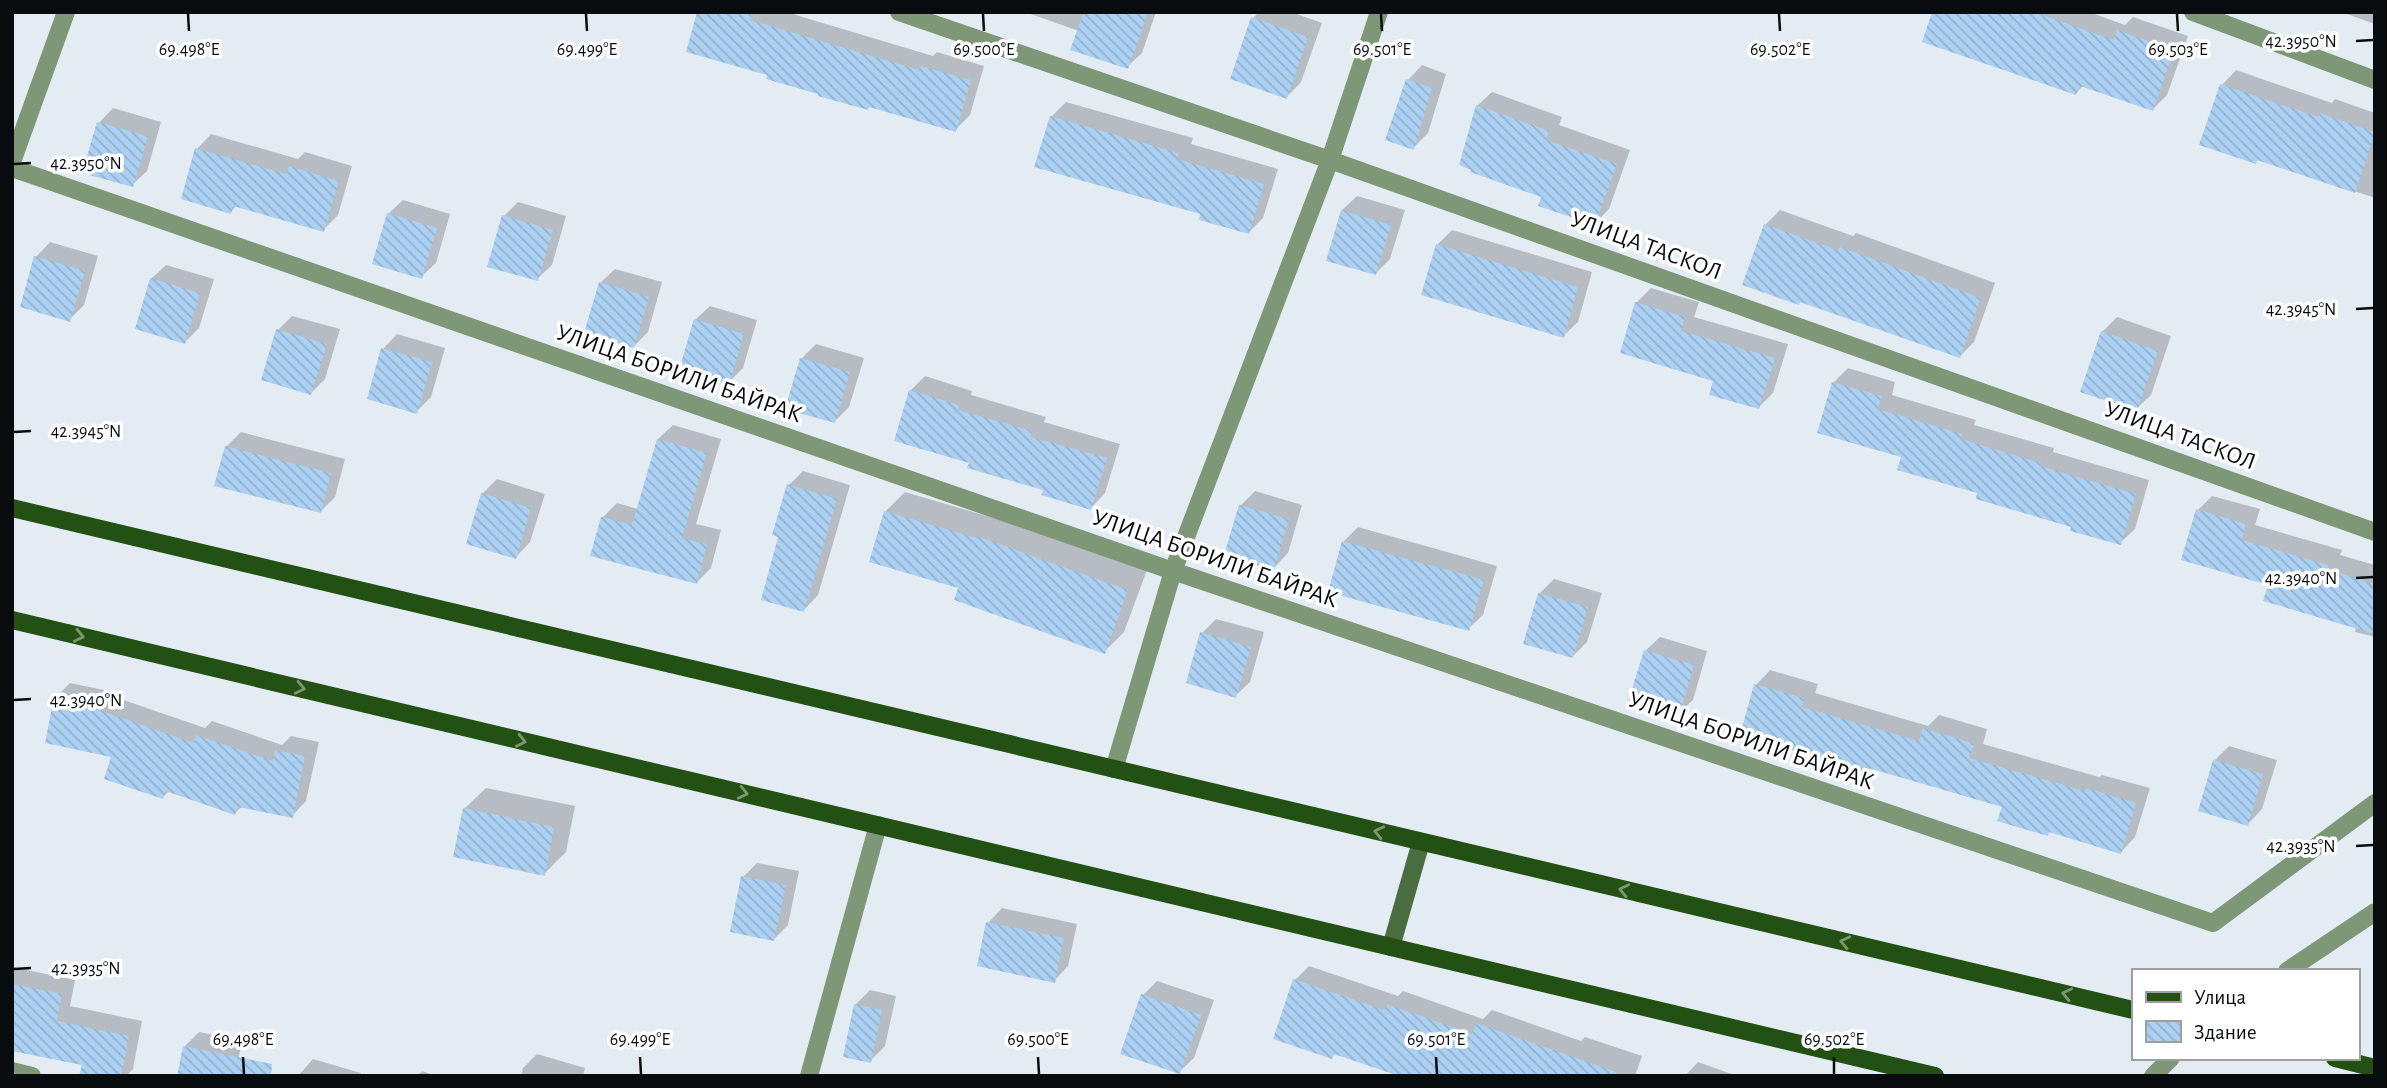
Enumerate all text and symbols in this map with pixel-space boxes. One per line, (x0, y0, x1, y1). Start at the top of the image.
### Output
text: 42.3950°N (2265, 33, 2337, 51)
text: 69.498°E (159, 41, 220, 59)
text: 69.499°E (557, 41, 618, 59)
text: 69.500°E (953, 41, 1015, 59)
text: 69.501°E (1353, 41, 1411, 59)
text: 69.502°E (1750, 41, 1810, 59)
text: 69.503°E (2148, 41, 2208, 59)
text: 42.3950°N (50, 155, 122, 173)
street label: УЛИЦА ТАСКОЛ (1567, 207, 1725, 285)
text: 42.3945°N (2266, 301, 2336, 319)
street label: УЛИЦА БОРИЛИ БАЙРАК (553, 321, 805, 427)
street label: УЛИЦА ТАСКОЛ (2101, 397, 2259, 475)
text: 42.3945°N (51, 423, 121, 441)
street label: УЛИЦА БОРИЛИ БАЙРАК (1089, 506, 1341, 612)
text: 42.3940°N (2265, 570, 2337, 588)
one-way arrow (73, 627, 85, 642)
one-way arrow (294, 680, 306, 694)
street label: УЛИЦА БОРИЛИ БАЙРАК (1625, 688, 1877, 794)
text: 42.3940°N (50, 692, 122, 710)
one-way arrow (515, 732, 527, 747)
one-way arrow (737, 785, 749, 799)
one-way arrow (1373, 826, 1385, 840)
text: 42.3935°N (2266, 838, 2336, 856)
one-way arrow (1618, 884, 1630, 898)
one-way arrow (1840, 936, 1852, 950)
text: 42.3935°N (51, 960, 121, 978)
legend (2132, 969, 2359, 1060)
text: Улица (2194, 987, 2247, 1008)
one-way arrow (2061, 988, 2073, 1003)
text: Здание (2194, 1022, 2257, 1043)
text: 69.498°E (213, 1031, 274, 1049)
text: 69.499°E (610, 1031, 671, 1049)
text: 69.500°E (1007, 1031, 1069, 1049)
text: 69.501°E (1407, 1031, 1465, 1049)
text: 69.502°E (1804, 1031, 1864, 1049)

